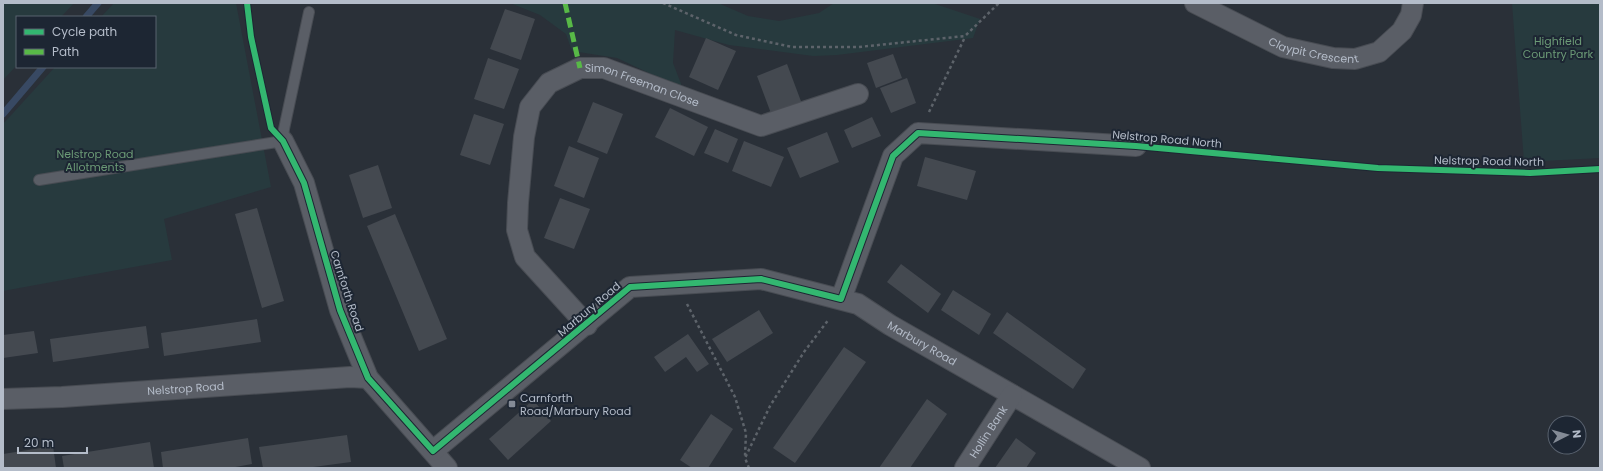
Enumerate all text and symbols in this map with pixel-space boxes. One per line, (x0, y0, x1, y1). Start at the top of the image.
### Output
legend (16, 16, 156, 68)
text: Cycle path (52, 23, 117, 40)
street label: Claypit Crescent (1266, 33, 1360, 67)
park label: Highfield Country Park (1523, 33, 1594, 62)
text: Path (52, 43, 79, 60)
street label: Simon Freeman Close (585, 60, 702, 111)
street label: Nelstrop Road North (1112, 126, 1222, 152)
park label: Nelstrop Road Allotments (56, 146, 134, 175)
street label: Nelstrop Road North (1434, 152, 1544, 170)
street label: Carnforth Road (326, 248, 368, 334)
street label: Marbury Road (554, 278, 624, 340)
street label: Marbury Road (885, 317, 960, 370)
street label: Nelstrop Road (147, 378, 225, 399)
place label: Carnforth Road/Marbury Road (520, 390, 631, 419)
marker: Carnforth Road/Marbury Road (507, 399, 517, 409)
street label: Hollin Bank (965, 402, 1011, 461)
north arrow (1547, 415, 1587, 455)
scale bar (18, 429, 87, 455)
text: N (1569, 429, 1585, 439)
text: 20 m (24, 434, 54, 451)

